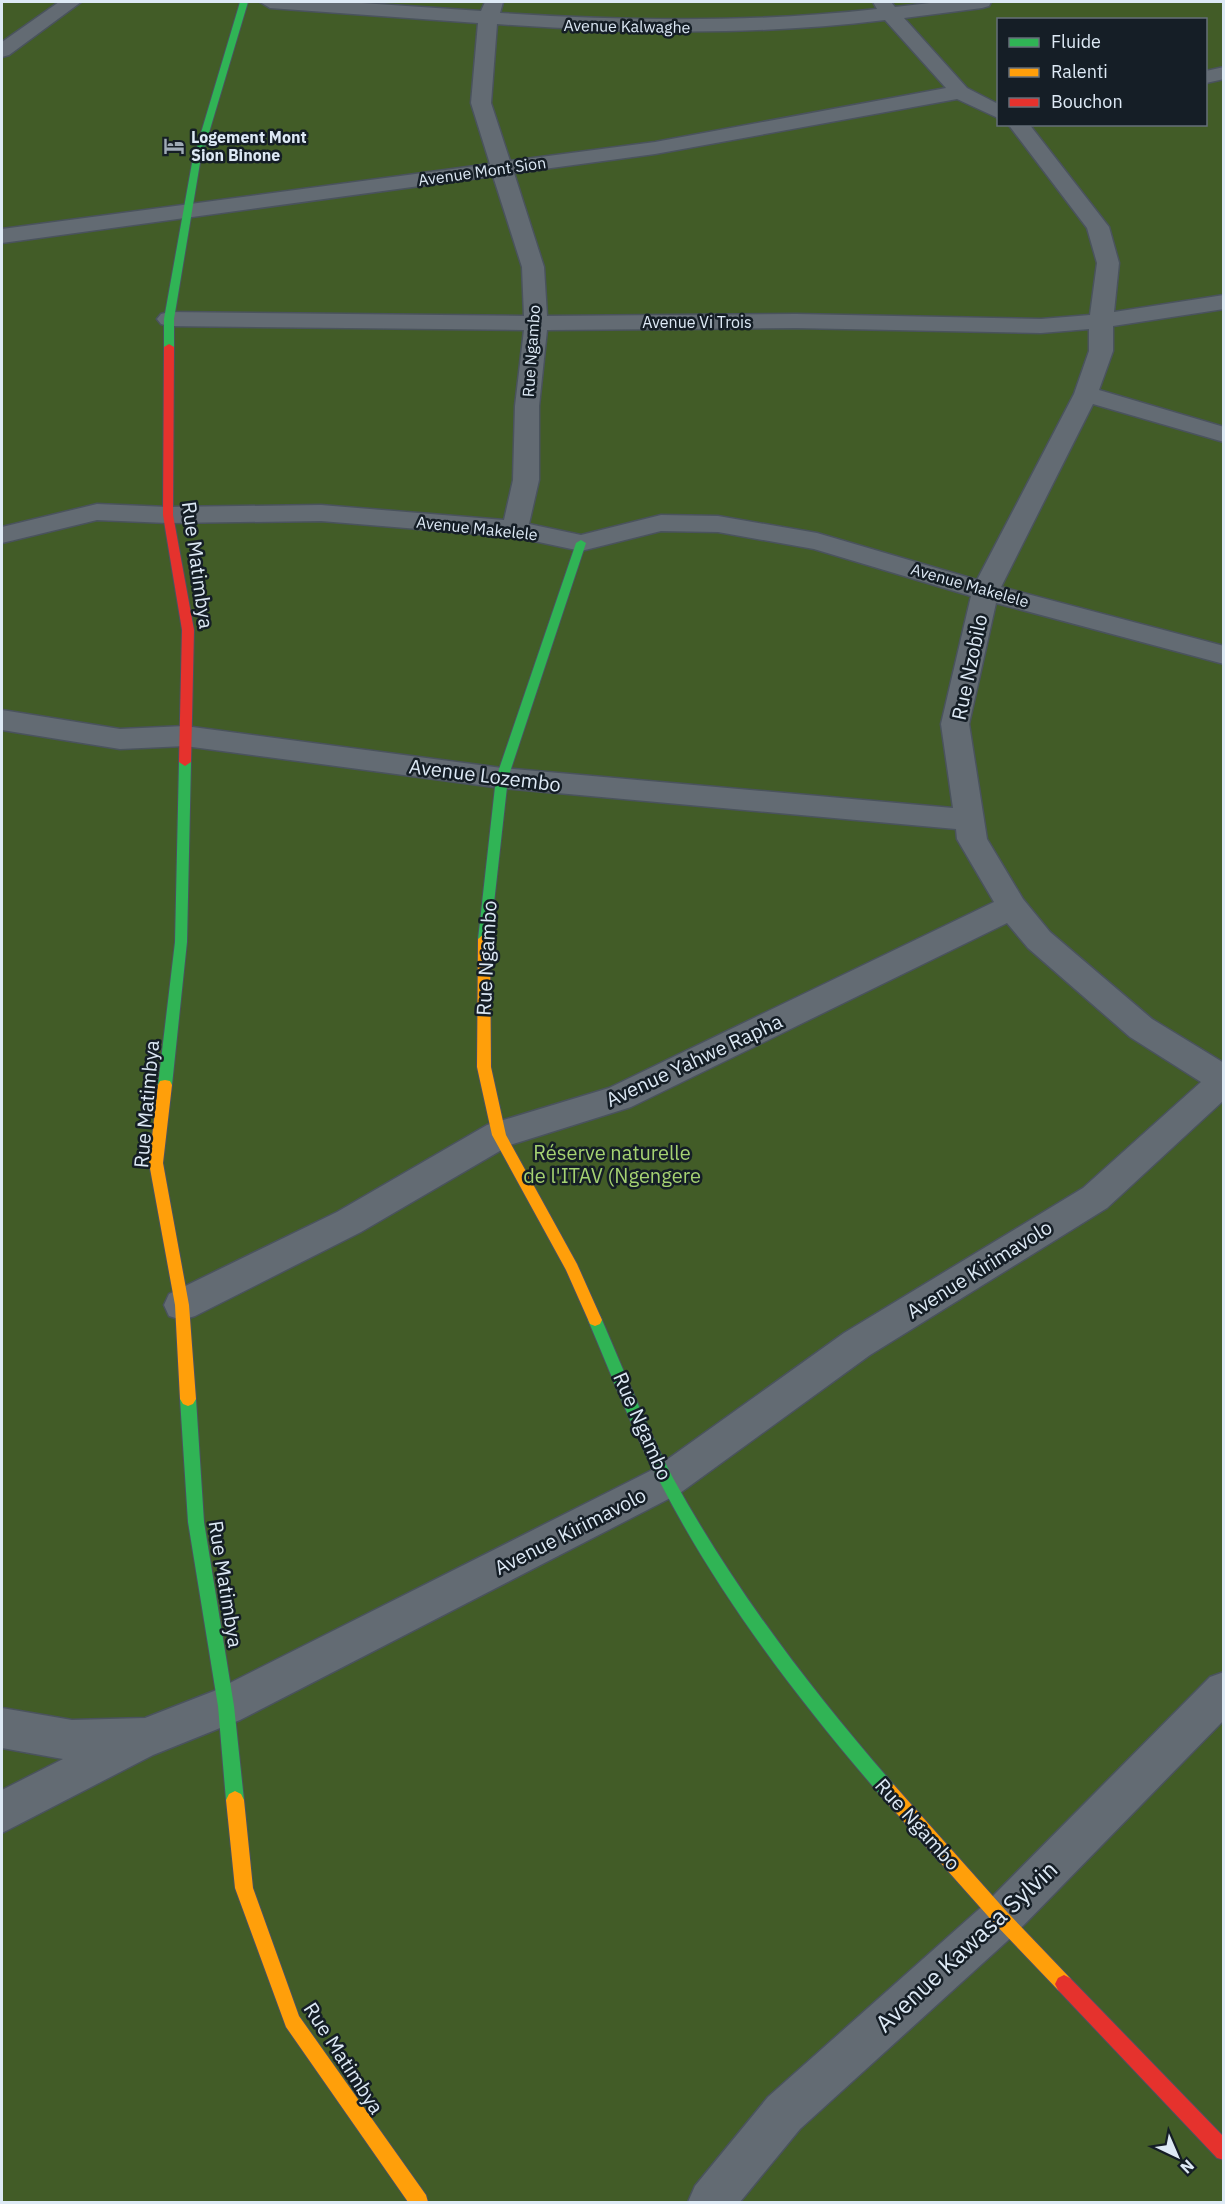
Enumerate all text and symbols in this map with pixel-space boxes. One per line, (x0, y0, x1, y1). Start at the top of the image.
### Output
street label: Avenue Kalwaghe (563, 15, 691, 37)
legend (997, 18, 1207, 126)
text: Fluide (1051, 30, 1101, 53)
text: Ralenti (1051, 60, 1108, 83)
text: Bouchon (1051, 90, 1123, 113)
place label: Logement Mont Sion Binone (191, 127, 307, 165)
hotel icon: Logement Mont Sion Binone (162, 134, 186, 158)
street label: Avenue Mont Sion (417, 152, 547, 190)
street label: Rue Ngambo (518, 304, 544, 398)
street label: Avenue Vi Trois (642, 312, 752, 332)
street label: Rue Matimbya (176, 500, 220, 631)
street label: Avenue Makelele (415, 512, 539, 544)
street label: Avenue Makelele (909, 559, 1032, 611)
street label: Rue Nzobilo (945, 612, 993, 722)
street label: Avenue Lozembo (408, 752, 562, 798)
street label: Rue Ngambo (469, 900, 503, 1016)
street label: Avenue Yahwe Rapha (601, 1007, 787, 1113)
street label: Rue Matimbya (127, 1039, 165, 1169)
park label: Réserve naturelle de l'ITAV (Ngengere (523, 1139, 701, 1189)
street label: Avenue Kirimavolo (901, 1213, 1057, 1325)
street label: Rue Ngambo (607, 1368, 679, 1484)
street label: Avenue Kirimavolo (489, 1481, 651, 1581)
street label: Rue Matimbya (203, 1519, 249, 1650)
street label: Rue Ngambo (869, 1772, 967, 1876)
street label: Avenue Kawasa Sylvin (868, 1853, 1064, 2039)
street label: Rue Matimbya (298, 1997, 390, 2119)
north arrow (1147, 2126, 1207, 2186)
text: N (1176, 2156, 1199, 2178)

